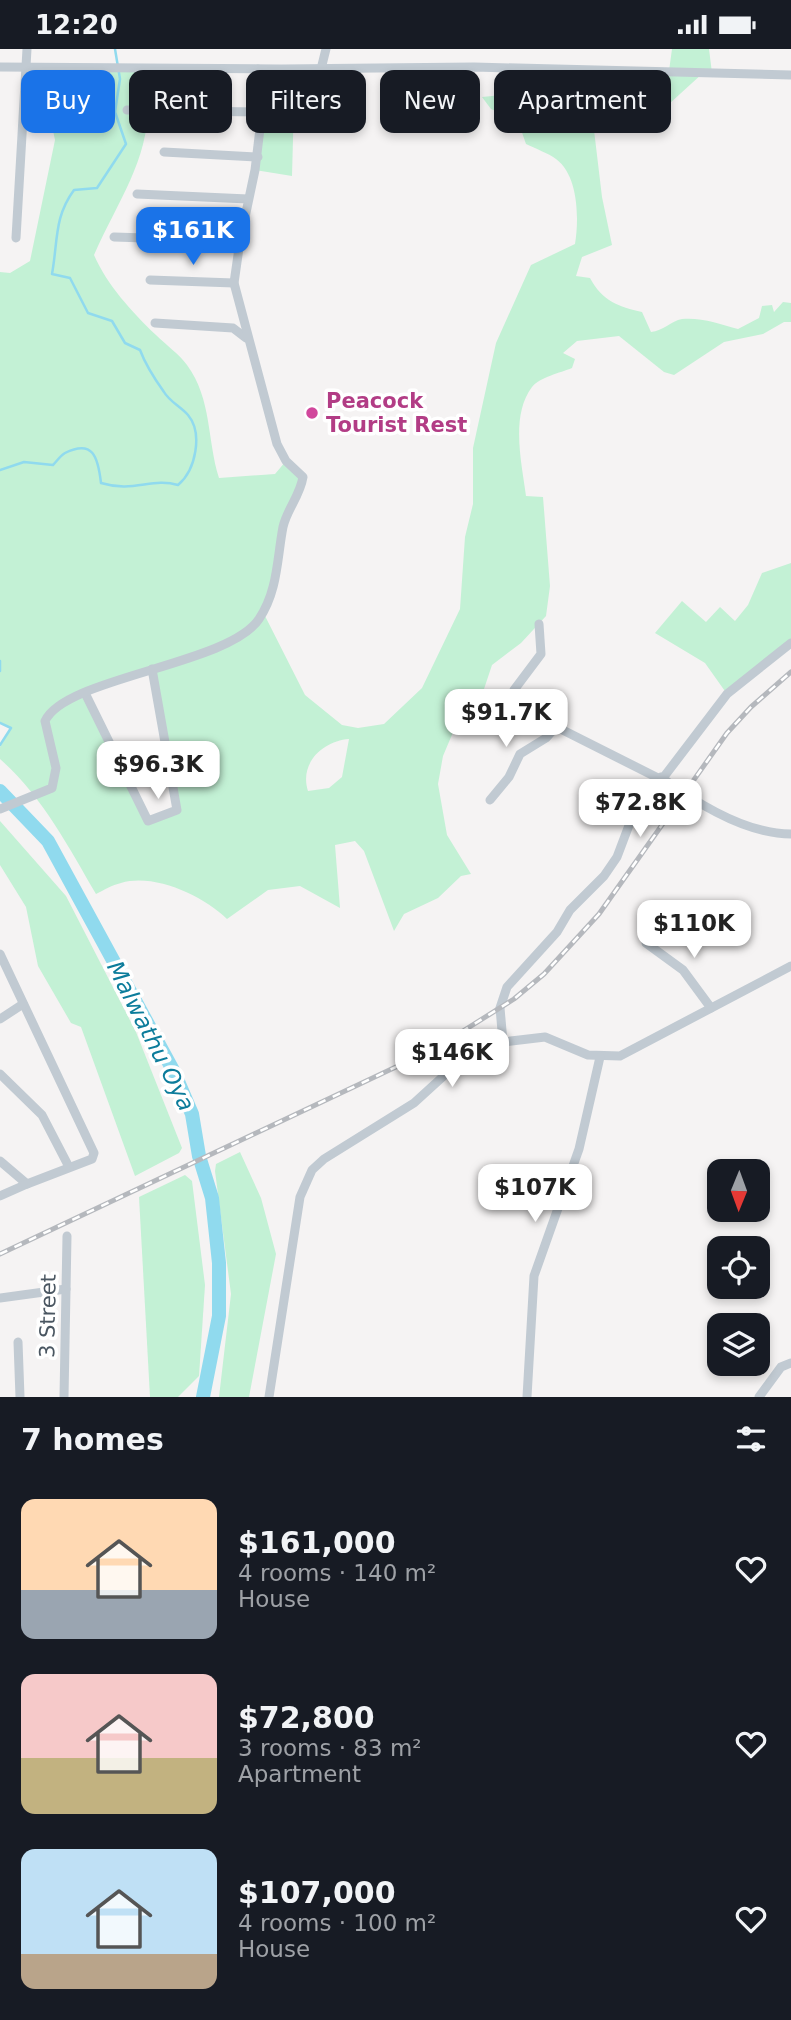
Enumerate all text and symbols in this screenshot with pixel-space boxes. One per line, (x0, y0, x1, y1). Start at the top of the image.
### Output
text: 12:20 (35, 10, 118, 40)
chip: Buy (21, 70, 115, 133)
chip: Rent (129, 70, 232, 133)
chip: Filters (246, 70, 366, 133)
chip: New (380, 70, 480, 133)
chip: Apartment (494, 70, 671, 133)
pin: $161K (144, 207, 242, 267)
text: $161K (152, 217, 234, 243)
place label: Peacock Tourist Rest (326, 389, 467, 437)
marker: Peacock Tourist Rest (304, 405, 320, 421)
pin: $91.7K (449, 689, 563, 749)
text: $91.7K (461, 699, 551, 725)
pin: $96.3K (101, 741, 215, 801)
text: $96.3K (113, 751, 203, 777)
pin: $72.8K (583, 779, 697, 839)
text: $72.8K (595, 789, 685, 815)
pin: $110K (645, 901, 743, 960)
text: $110K (653, 910, 735, 936)
water label: Malwathu Oya (102, 957, 200, 1115)
pin: $146K (403, 1030, 501, 1089)
text: $146K (411, 1039, 493, 1065)
north arrow (707, 1159, 770, 1221)
map controls (707, 1159, 770, 1376)
pin: $107K (486, 1165, 584, 1224)
text: $107K (494, 1174, 576, 1200)
button: locate (707, 1236, 770, 1299)
street label: 3 Street (35, 1274, 61, 1358)
button: layers (707, 1313, 770, 1376)
icon: filters (732, 1420, 770, 1458)
text: 7 homes (21, 1422, 164, 1457)
text: $161,000 (238, 1525, 396, 1560)
icon: home (77, 1527, 161, 1611)
icon: heart (732, 1550, 770, 1588)
text: 4 rooms · 140 m² (238, 1560, 436, 1586)
text: House (238, 1586, 310, 1612)
text: $72,800 (238, 1700, 375, 1735)
icon: home (77, 1702, 161, 1786)
icon: heart (732, 1725, 770, 1763)
text: 3 rooms · 83 m² (238, 1735, 422, 1761)
text: Apartment (238, 1761, 361, 1787)
text: $107,000 (238, 1875, 396, 1910)
icon: home (77, 1877, 161, 1961)
icon: heart (732, 1900, 770, 1938)
text: 4 rooms · 100 m² (238, 1910, 436, 1936)
text: House (238, 1936, 310, 1962)

